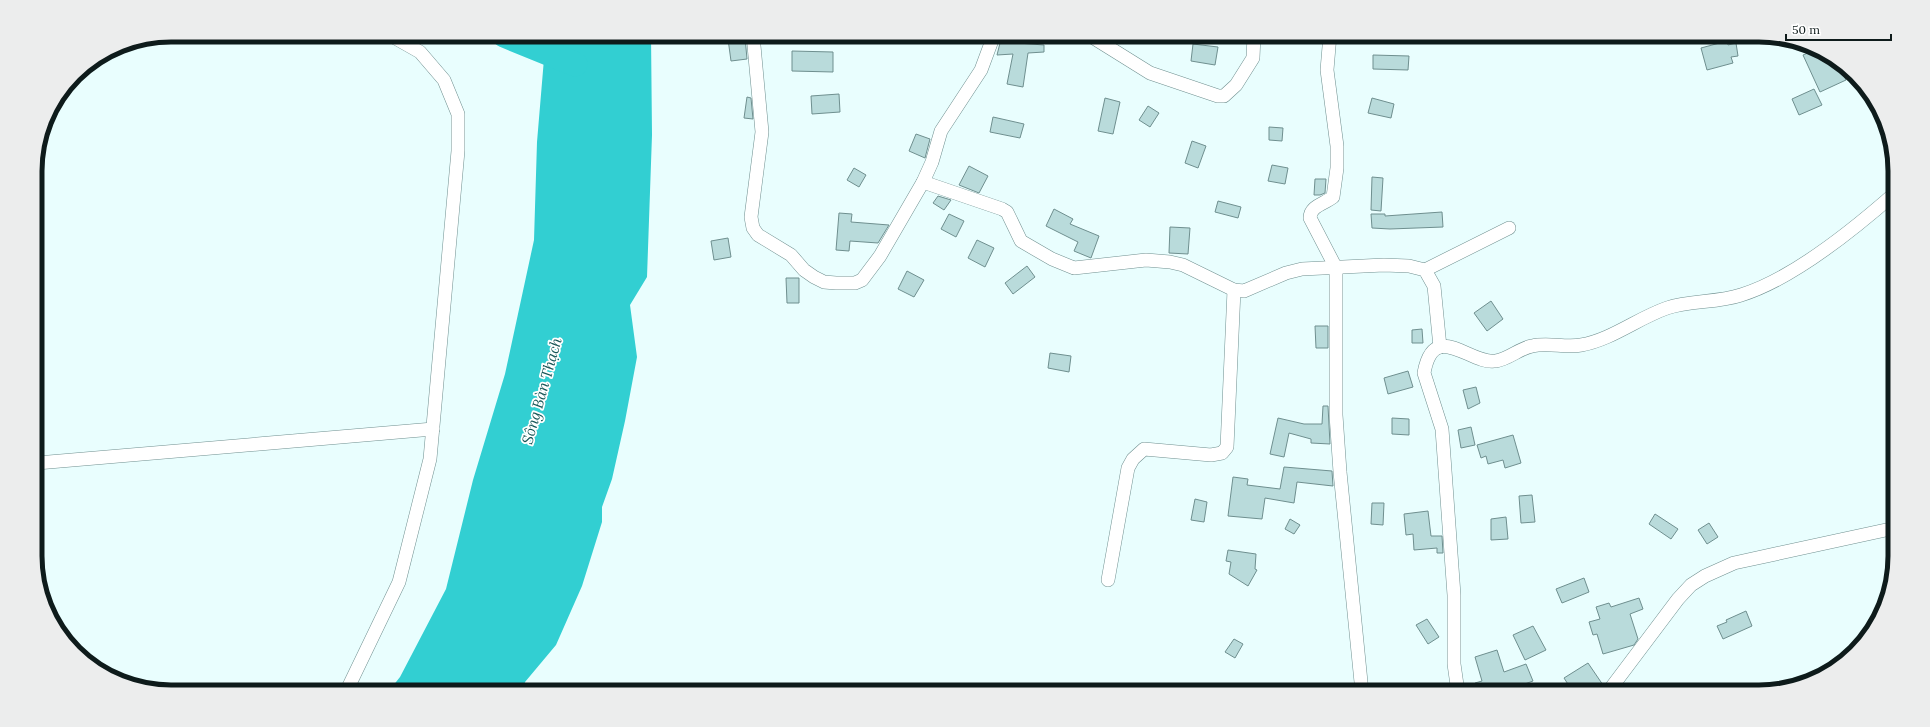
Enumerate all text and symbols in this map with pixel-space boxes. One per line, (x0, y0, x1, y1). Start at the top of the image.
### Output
scale bar (1786, 16, 1891, 42)
text: 50 m (1792, 22, 1820, 37)
water label: Sông Bàn Thạch (517, 335, 566, 446)

